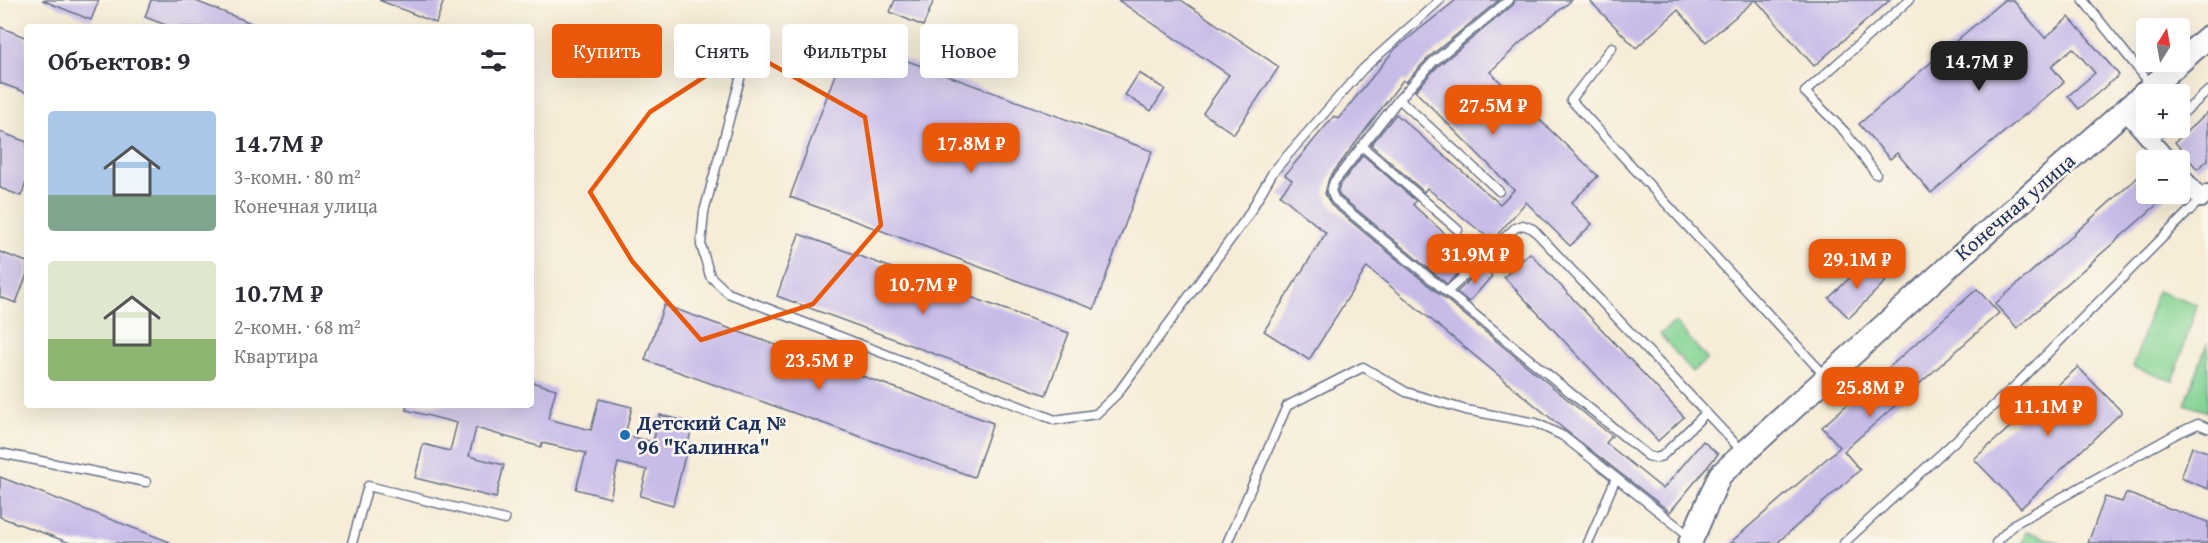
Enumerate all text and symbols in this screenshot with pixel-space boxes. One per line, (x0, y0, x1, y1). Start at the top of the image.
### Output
north arrow (2136, 18, 2190, 72)
map controls (2136, 18, 2190, 204)
chip: Купить (552, 24, 662, 78)
chip: Снять (674, 24, 770, 78)
chip: Фильтры (782, 24, 908, 78)
chip: Новое (920, 24, 1018, 78)
text: Объектов: 9 (48, 41, 191, 80)
pin: 14.7M ₽ (1924, 41, 2034, 92)
icon: filters (477, 44, 510, 77)
text: 14.7M ₽ (1945, 46, 2013, 75)
button: + (2136, 84, 2190, 138)
pin: 27.5M ₽ (1438, 85, 1548, 136)
text: 27.5M ₽ (1459, 90, 1527, 119)
text: 14.7M ₽ (234, 123, 323, 162)
pin: 17.8M ₽ (916, 123, 1026, 174)
text: 17.8M ₽ (937, 128, 1005, 157)
icon: home (96, 135, 168, 207)
street label: Конечная улица (1948, 145, 2082, 268)
button: − (2136, 150, 2190, 204)
text: 3-комн. · 80 m² (234, 162, 361, 191)
text: Конечная улица (234, 191, 378, 220)
pin: 31.9M ₽ (1420, 234, 1530, 285)
text: 31.9M ₽ (1441, 239, 1509, 268)
pin: 29.1M ₽ (1802, 239, 1912, 290)
text: 29.1M ₽ (1823, 244, 1891, 273)
pin: 10.7M ₽ (868, 264, 978, 315)
text: 10.7M ₽ (889, 269, 957, 298)
text: 10.7M ₽ (234, 273, 323, 312)
icon: home (96, 285, 168, 357)
text: 2-комн. · 68 m² (234, 312, 361, 341)
pin: 23.5M ₽ (764, 340, 874, 391)
text: Квартира (234, 341, 318, 370)
text: 23.5M ₽ (785, 345, 853, 374)
pin: 25.8M ₽ (1815, 367, 1925, 418)
text: 25.8M ₽ (1836, 372, 1904, 401)
pin: 11.1M ₽ (1993, 386, 2103, 437)
text: 11.1M ₽ (2014, 391, 2082, 420)
place label: Детский Сад № 96 "Калинка" (636, 407, 787, 462)
marker: Детский Сад № 96 "Калинка" (618, 428, 632, 442)

